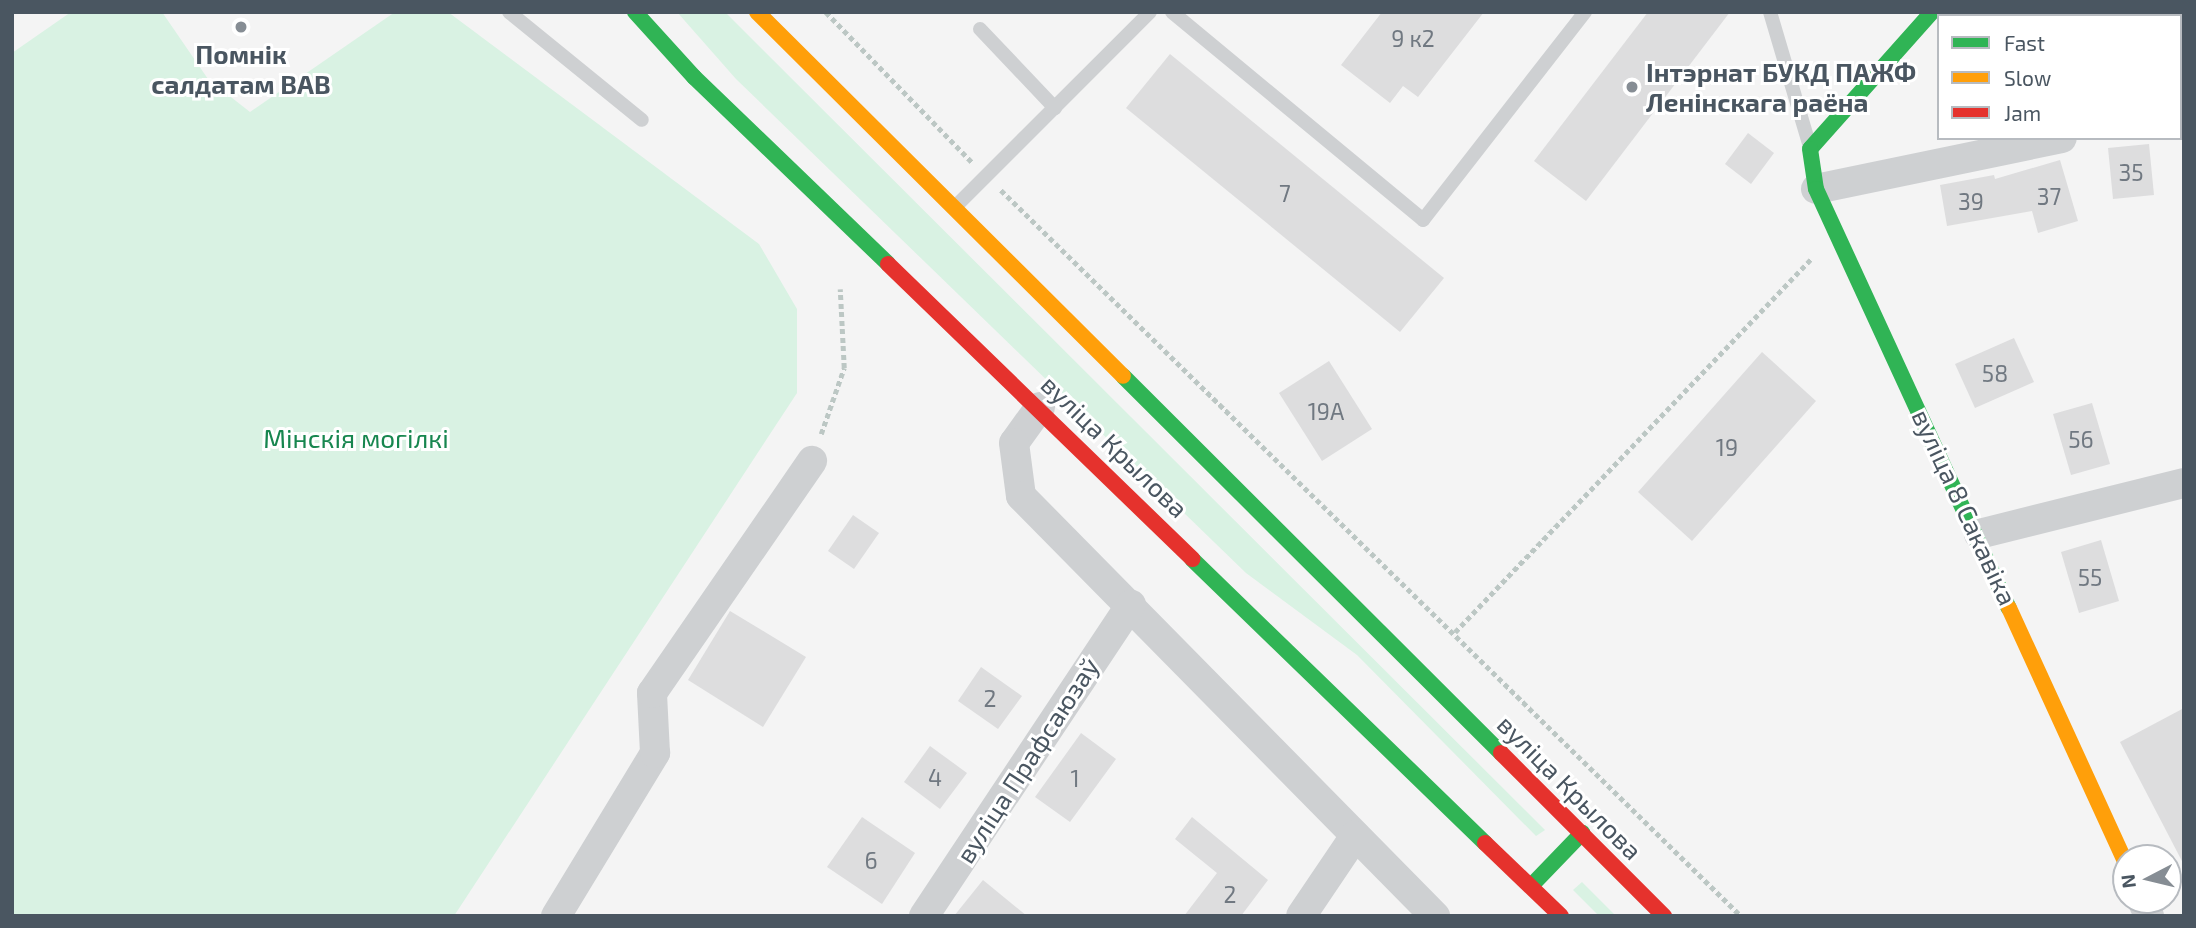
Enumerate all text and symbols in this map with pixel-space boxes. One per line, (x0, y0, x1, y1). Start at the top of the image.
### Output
legend (1937, 14, 2182, 140)
marker: Помнік салдатам ВАВ (233, 19, 249, 35)
house number: 9 к2 (1391, 24, 1435, 52)
text: Fast (2004, 30, 2045, 55)
place label: Помнік салдатам ВАВ (151, 38, 331, 100)
place label: Інтэрнат БУКД ПАЖФ Ленінскага раёна (1646, 56, 1916, 118)
text: Slow (2004, 65, 2051, 90)
marker: Інтэрнат БУКД ПАЖФ Ленінскага раёна (1624, 79, 1640, 95)
text: Jam (2004, 100, 2041, 125)
house number: 35 (2118, 158, 2144, 186)
house number: 7 (1279, 179, 1291, 207)
house number: 37 (2037, 182, 2061, 210)
house number: 39 (1958, 187, 1984, 215)
house number: 58 (1982, 359, 2008, 387)
street label: вуліца Крылова (1035, 368, 1195, 524)
house number: 19А (1308, 397, 1344, 425)
street label: вуліца 8 Сакавіка (1906, 404, 2024, 610)
park label: Мінскія могілкі (263, 422, 449, 454)
house number: 56 (2068, 425, 2094, 453)
house number: 19 (1716, 433, 1738, 461)
house number: 55 (2078, 563, 2102, 591)
street label: вуліца Прафсаюзаў (949, 652, 1105, 868)
house number: 2 (984, 684, 996, 712)
street label: вуліца Крылова (1491, 708, 1649, 866)
house number: 4 (928, 763, 942, 791)
house number: 1 (1070, 764, 1080, 792)
north arrow (2112, 844, 2182, 914)
house number: 6 (864, 846, 878, 874)
text: N (2115, 873, 2140, 890)
house number: 2 (1224, 880, 1236, 908)

